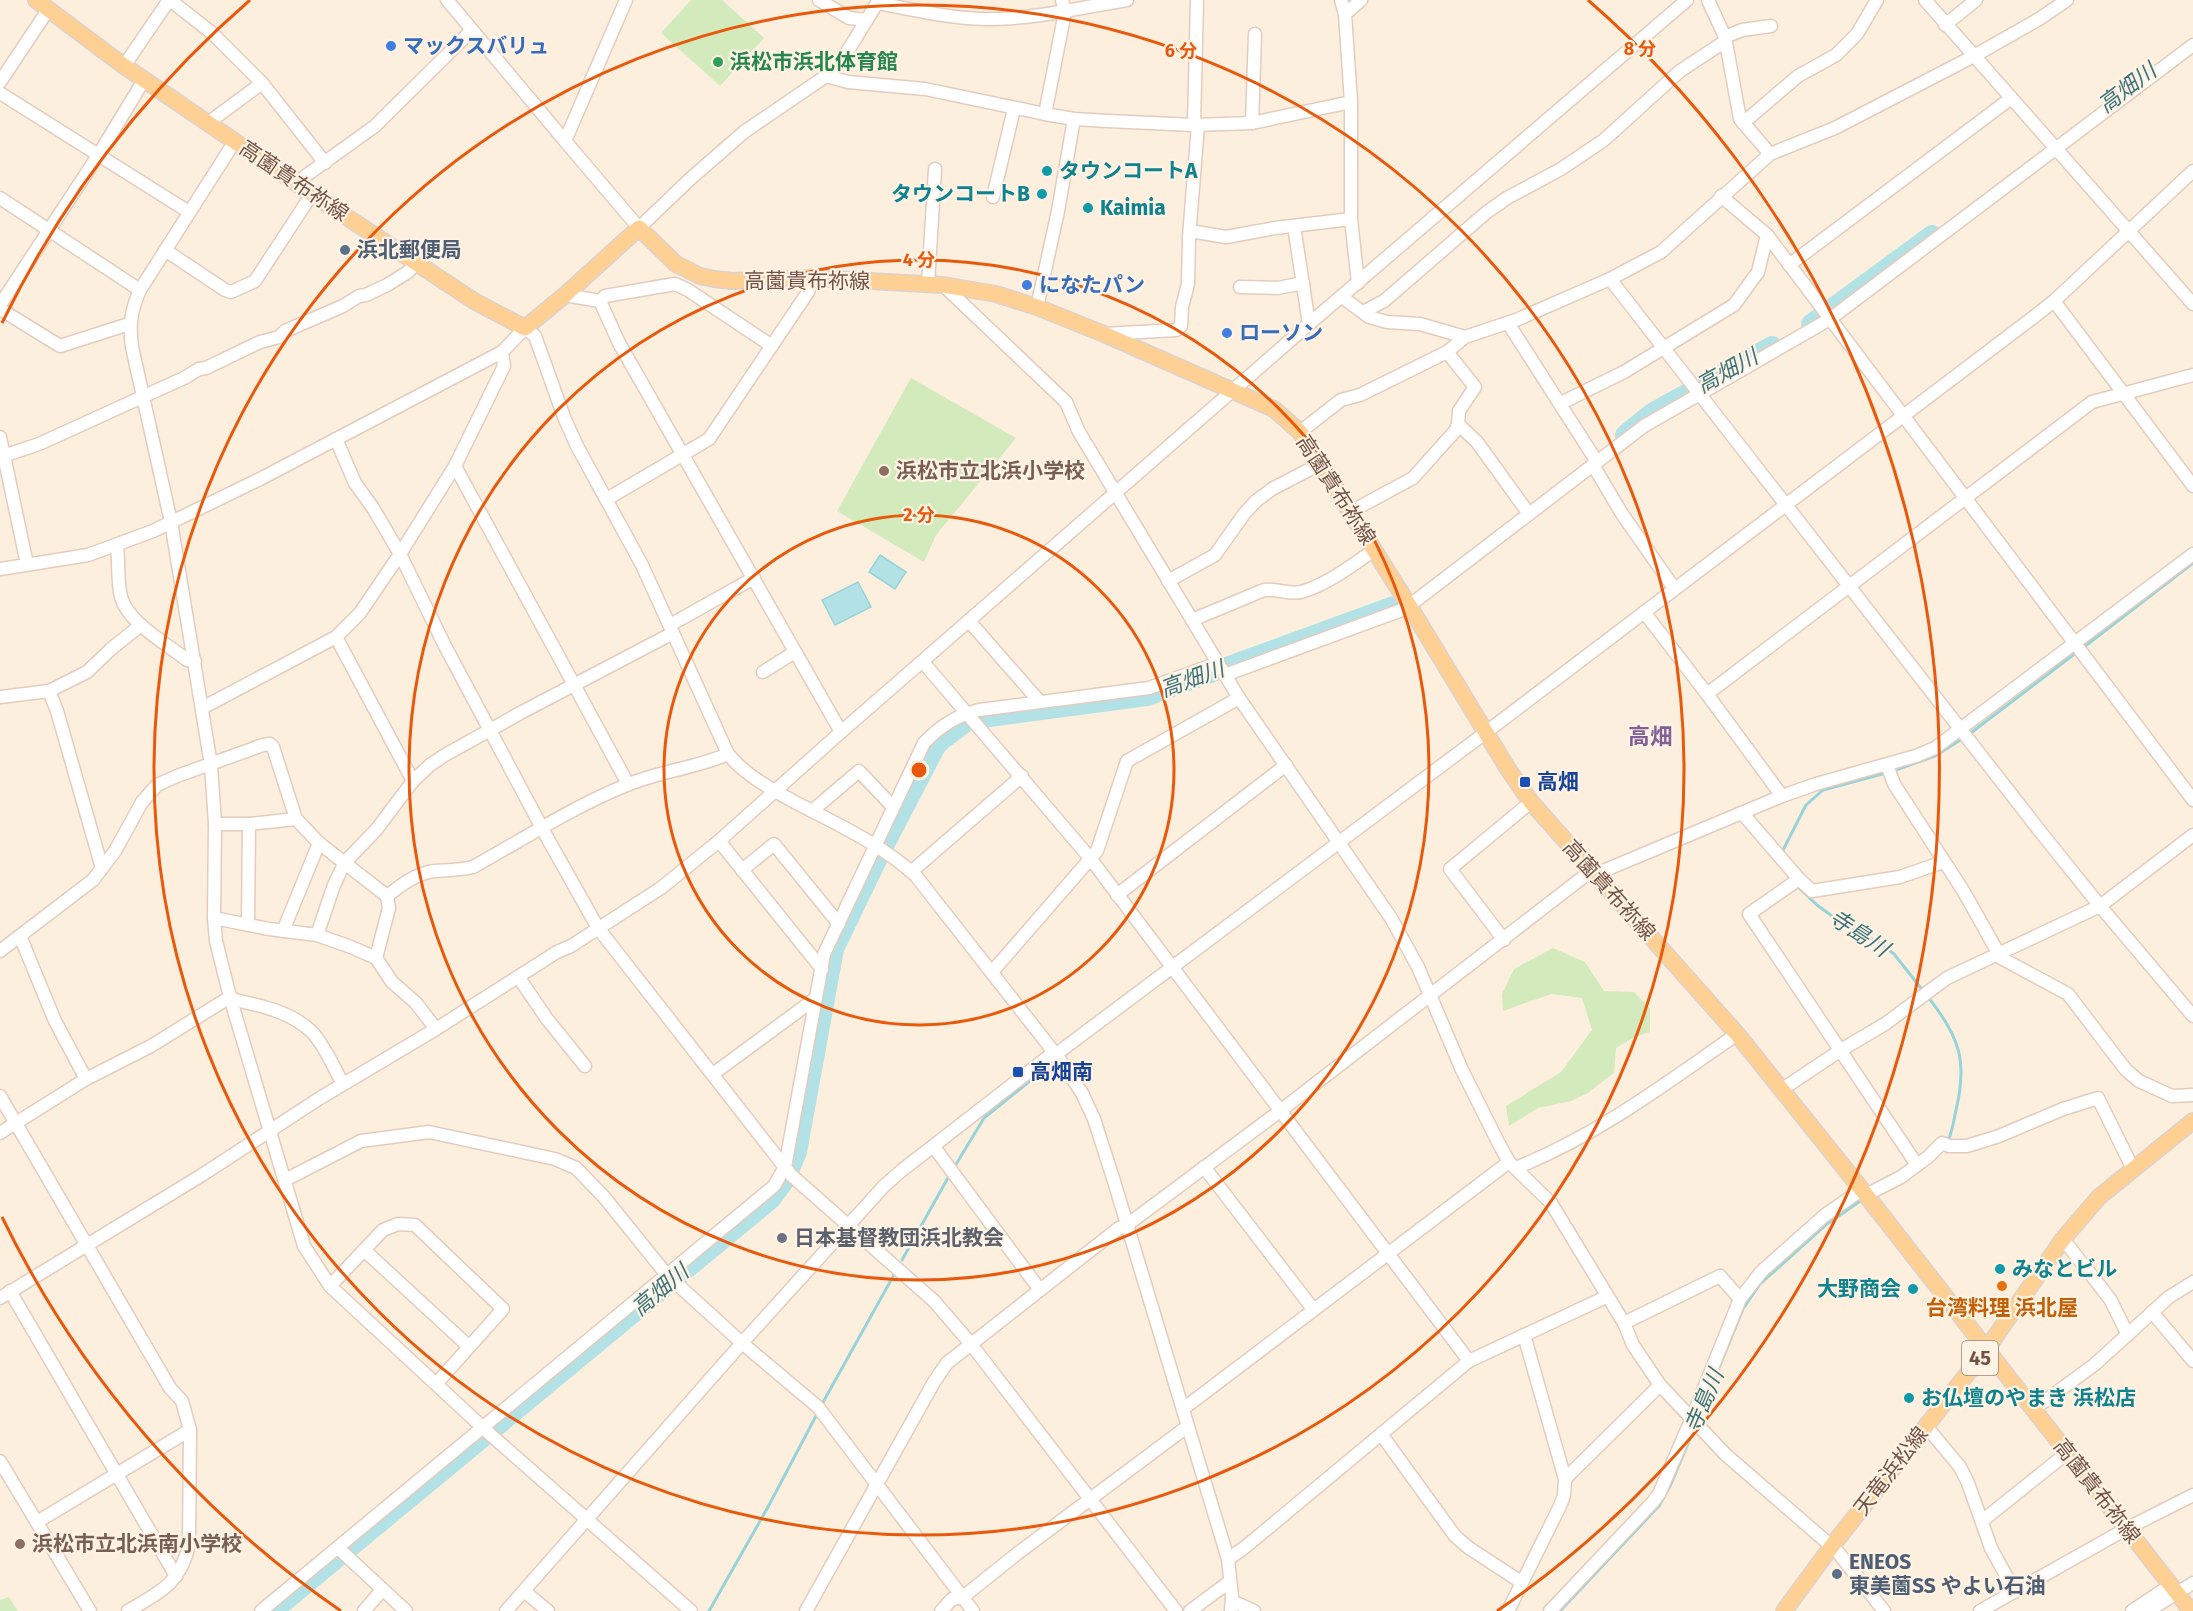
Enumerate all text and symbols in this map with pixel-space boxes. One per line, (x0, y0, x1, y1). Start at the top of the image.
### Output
place label: マックスバリュ (403, 33, 549, 59)
text: 8 分 (1624, 38, 1656, 60)
marker: マックスバリュ (384, 39, 398, 53)
text: 6 分 (1165, 40, 1197, 62)
place label: 浜松市浜北体育館 (730, 49, 898, 75)
marker: 浜松市浜北体育館 (711, 55, 725, 69)
water label: 高畑川 (2093, 56, 2163, 119)
street label: 高薗貴布祢線 (235, 135, 353, 227)
place label: タウンコートA (1059, 158, 1198, 184)
marker: タウンコートA (1040, 164, 1054, 178)
place label: タウンコートB (891, 181, 1030, 207)
marker: タウンコートB (1035, 187, 1049, 201)
place label: Kaimia (1100, 195, 1166, 221)
marker: Kaimia (1081, 201, 1095, 215)
place label: 浜北郵便局 (357, 237, 462, 263)
marker: 浜北郵便局 (338, 243, 352, 257)
text: 4 分 (903, 249, 935, 271)
street label: 高薗貴布祢線 (744, 268, 870, 294)
place label: になたパン (1039, 272, 1145, 298)
marker: になたパン (1020, 278, 1034, 292)
place label: ローソン (1239, 320, 1323, 346)
marker: ローソン (1220, 326, 1234, 340)
water label: 高畑川 (1692, 342, 1764, 399)
street label: 高薗貴布祢線 (1291, 430, 1381, 550)
place label: 浜松市立北浜小学校 (896, 458, 1085, 484)
marker: 浜松市立北浜小学校 (877, 464, 891, 478)
text: 2 分 (903, 504, 935, 526)
water label: 高畑川 (1156, 654, 1229, 703)
district label: 高畑 (1628, 723, 1672, 750)
centre of rings (909, 760, 929, 780)
place label: 高畑 (1537, 769, 1579, 795)
marker: 高畑 (1518, 775, 1532, 789)
street label: 高薗貴布祢線 (1557, 834, 1661, 946)
water label: 寺島川 (1824, 904, 1896, 963)
place label: 高畑南 (1030, 1059, 1093, 1085)
marker: 高畑南 (1011, 1065, 1025, 1079)
place label: 日本基督教団浜北教会 (794, 1225, 1004, 1251)
marker: 日本基督教団浜北教会 (775, 1231, 789, 1245)
place label: みなとビル (2012, 1256, 2117, 1282)
water label: 高畑川 (626, 1257, 695, 1322)
marker: みなとビル (1993, 1262, 2007, 1276)
place label: 大野商会 (1817, 1276, 1901, 1302)
marker: 台湾料理 浜北屋 (1995, 1279, 2009, 1293)
marker: 大野商会 (1906, 1282, 1920, 1296)
place label: 台湾料理 浜北屋 (1926, 1295, 2078, 1321)
road number: 45 (1962, 1341, 1998, 1375)
water label: 寺島川 (1679, 1364, 1730, 1437)
place label: お仏壇のやまき 浜松店 (1921, 1385, 2136, 1411)
marker: お仏壇のやまき 浜松店 (1902, 1391, 1916, 1405)
street label: 天竜浜松線 (1848, 1422, 1934, 1520)
street label: 高薗貴布祢線 (2048, 1433, 2146, 1549)
place label: 浜松市立北浜南小学校 (32, 1531, 242, 1557)
marker: 浜松市立北浜南小学校 (13, 1537, 27, 1551)
place label: ENEOS 東美薗SS やよい石油 (1849, 1549, 2046, 1599)
marker: ENEOS 東美薗SS やよい石油 (1830, 1567, 1844, 1581)

